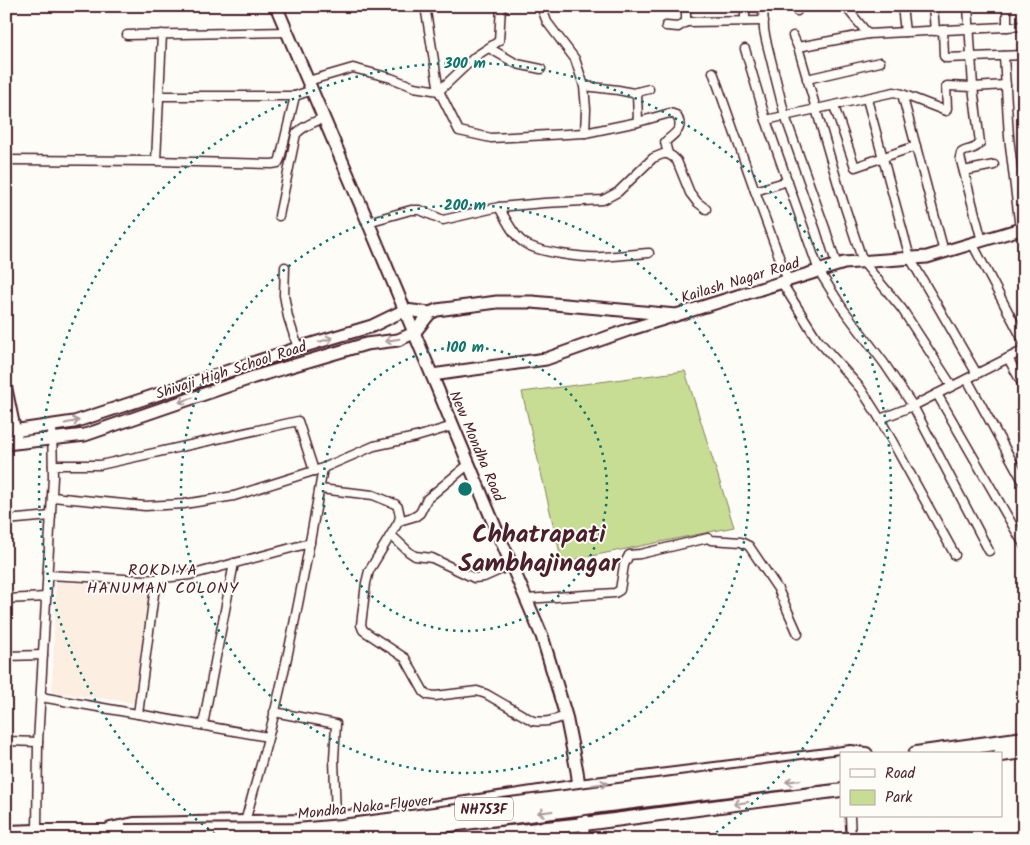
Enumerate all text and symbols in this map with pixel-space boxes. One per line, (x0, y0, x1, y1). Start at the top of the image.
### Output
text: 300 m (443, 52, 486, 76)
text: 200 m (444, 194, 486, 218)
street label: Kailash Nagar Road (678, 251, 803, 310)
one-way arrow (318, 334, 334, 344)
street label: Shivaji High School Road (153, 335, 310, 407)
one-way arrow (385, 336, 401, 346)
text: 100 m (446, 336, 484, 360)
street label: New Mondha Road (442, 387, 510, 506)
one-way arrow (179, 396, 194, 405)
one-way arrow (63, 417, 79, 426)
centre of rings (456, 480, 474, 498)
district label: Chhatrapati Sambhajinagar (458, 515, 621, 584)
district label: ROKDIYA HANUMAN COLONY (87, 558, 239, 601)
legend (840, 752, 1002, 818)
text: Road (885, 762, 916, 786)
one-way arrow (785, 776, 801, 786)
one-way arrow (592, 778, 608, 788)
text: Park (885, 786, 913, 810)
street label: Mondha Naka Flyover (296, 789, 435, 827)
road number: NH753F (455, 798, 513, 821)
one-way arrow (733, 798, 749, 808)
one-way arrow (537, 807, 553, 817)

